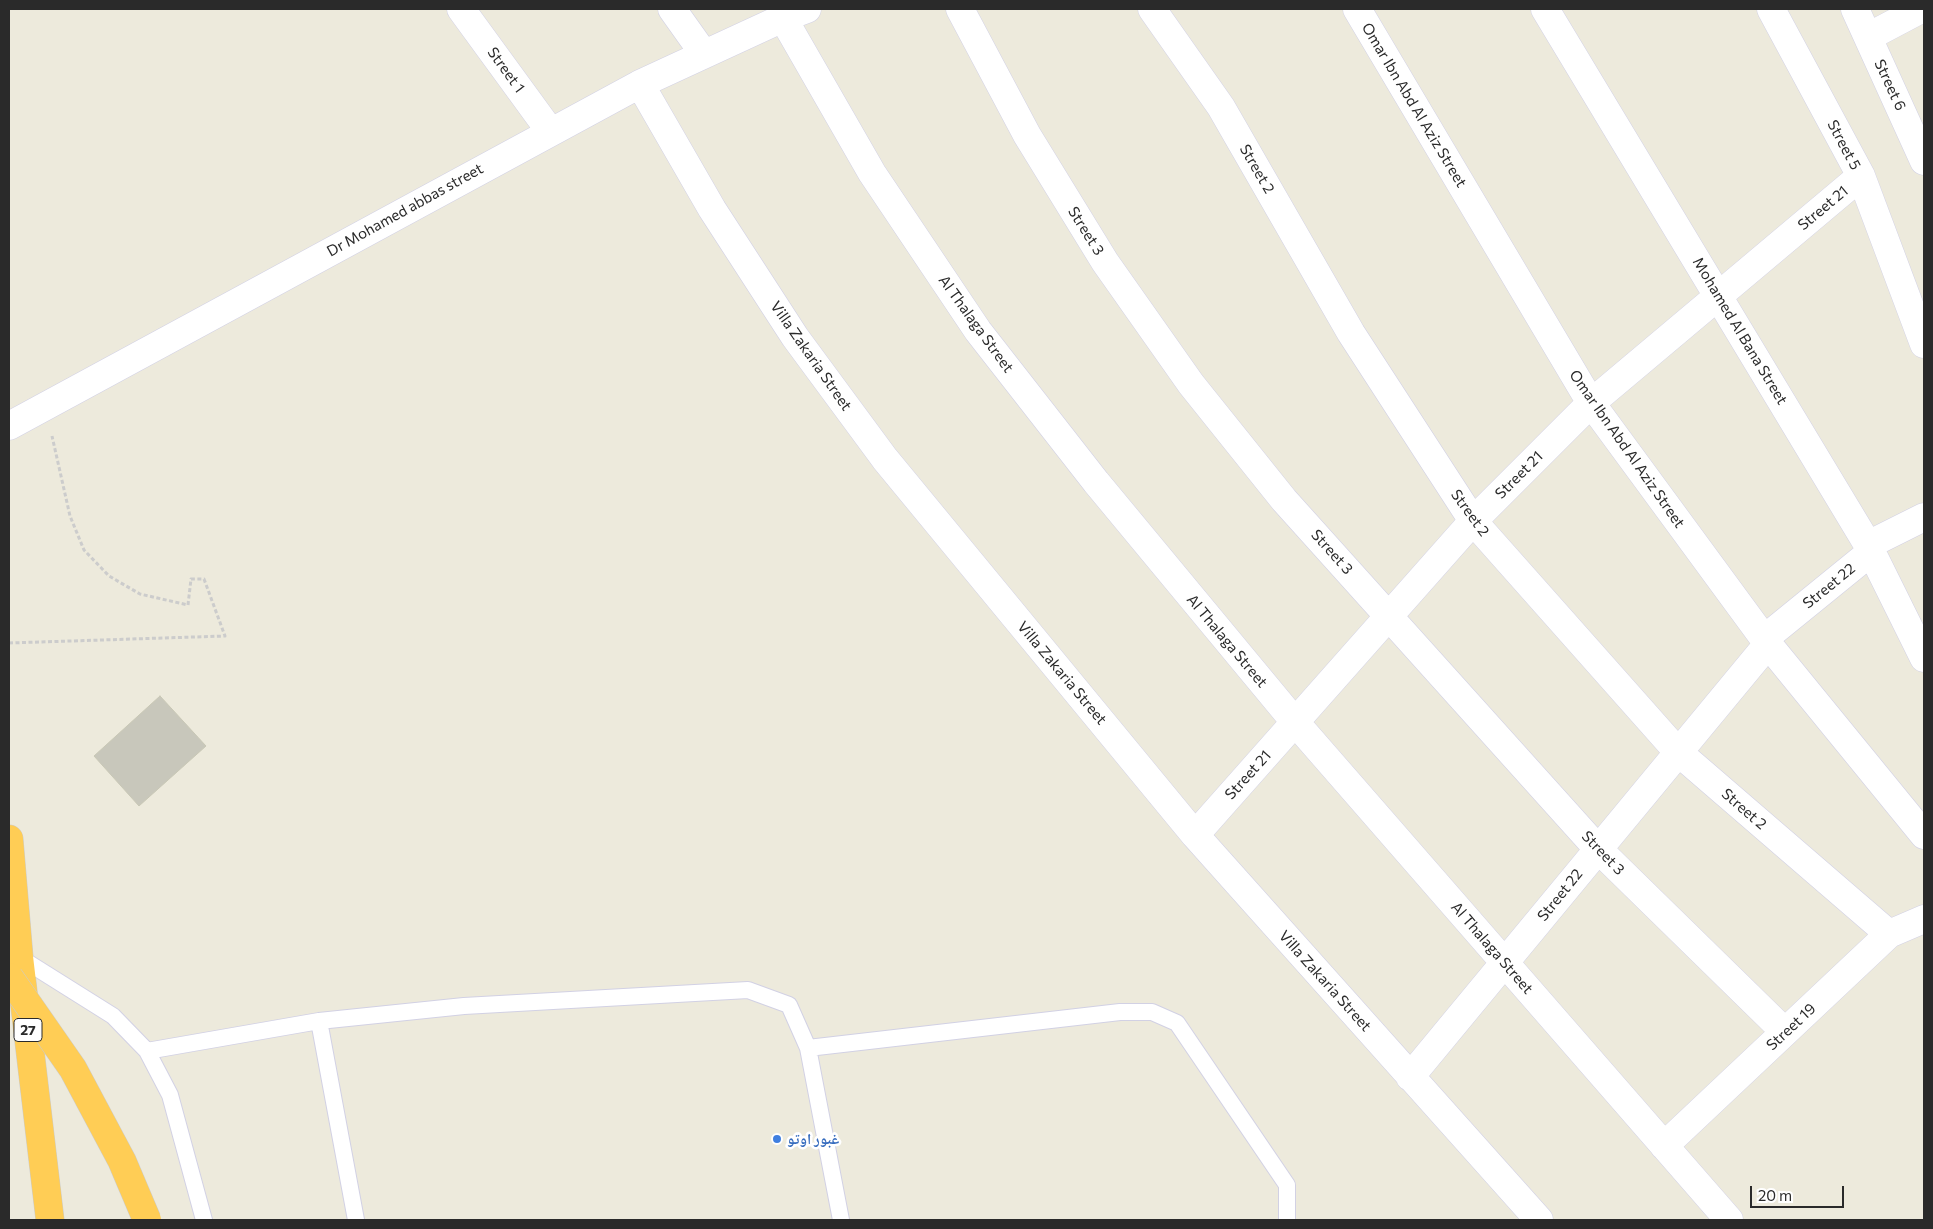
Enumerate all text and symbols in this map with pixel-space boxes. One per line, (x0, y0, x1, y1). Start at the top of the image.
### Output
street label: Omar Ibn Abd Al Aziz Street (1358, 19, 1470, 191)
street label: Street 1 (484, 44, 528, 96)
street label: Street 6 (1870, 57, 1910, 113)
street label: Street 5 (1823, 117, 1865, 173)
street label: Street 2 (1236, 141, 1278, 197)
street label: Dr Mohamed abbas street (324, 160, 486, 260)
street label: Street 21 (1794, 182, 1852, 234)
street label: Street 3 (1064, 203, 1108, 259)
street label: Mohamed Al Bana Street (1689, 254, 1791, 408)
street label: Al Thalaga Street (935, 272, 1017, 376)
street label: Villa Zakaria Street (767, 298, 855, 414)
street label: Omar Ibn Abd Al Aziz Street (1565, 367, 1689, 531)
street label: Street 21 (1491, 447, 1547, 503)
street label: Street 2 (1447, 486, 1493, 540)
street label: Street 3 (1307, 526, 1357, 578)
street label: Street 22 (1799, 560, 1859, 612)
street label: Al Thalaga Street (1183, 591, 1271, 691)
street label: Villa Zakaria Street (1014, 618, 1110, 728)
street label: Street 21 (1221, 747, 1275, 803)
street label: Street 2 (1718, 785, 1770, 833)
street label: Street 3 (1578, 827, 1628, 879)
street label: Street 22 (1534, 865, 1586, 925)
street label: Al Thalaga Street (1447, 898, 1537, 998)
street label: Villa Zakaria Street (1275, 927, 1375, 1035)
street label: Street 19 (1763, 1000, 1819, 1054)
road number: 27 (14, 1018, 42, 1042)
place label: غبور اوتو (787, 1130, 839, 1148)
marker: غبور اوتو (771, 1133, 783, 1145)
scale bar (1753, 1176, 1847, 1208)
text: 20 m (1758, 1186, 1792, 1204)

